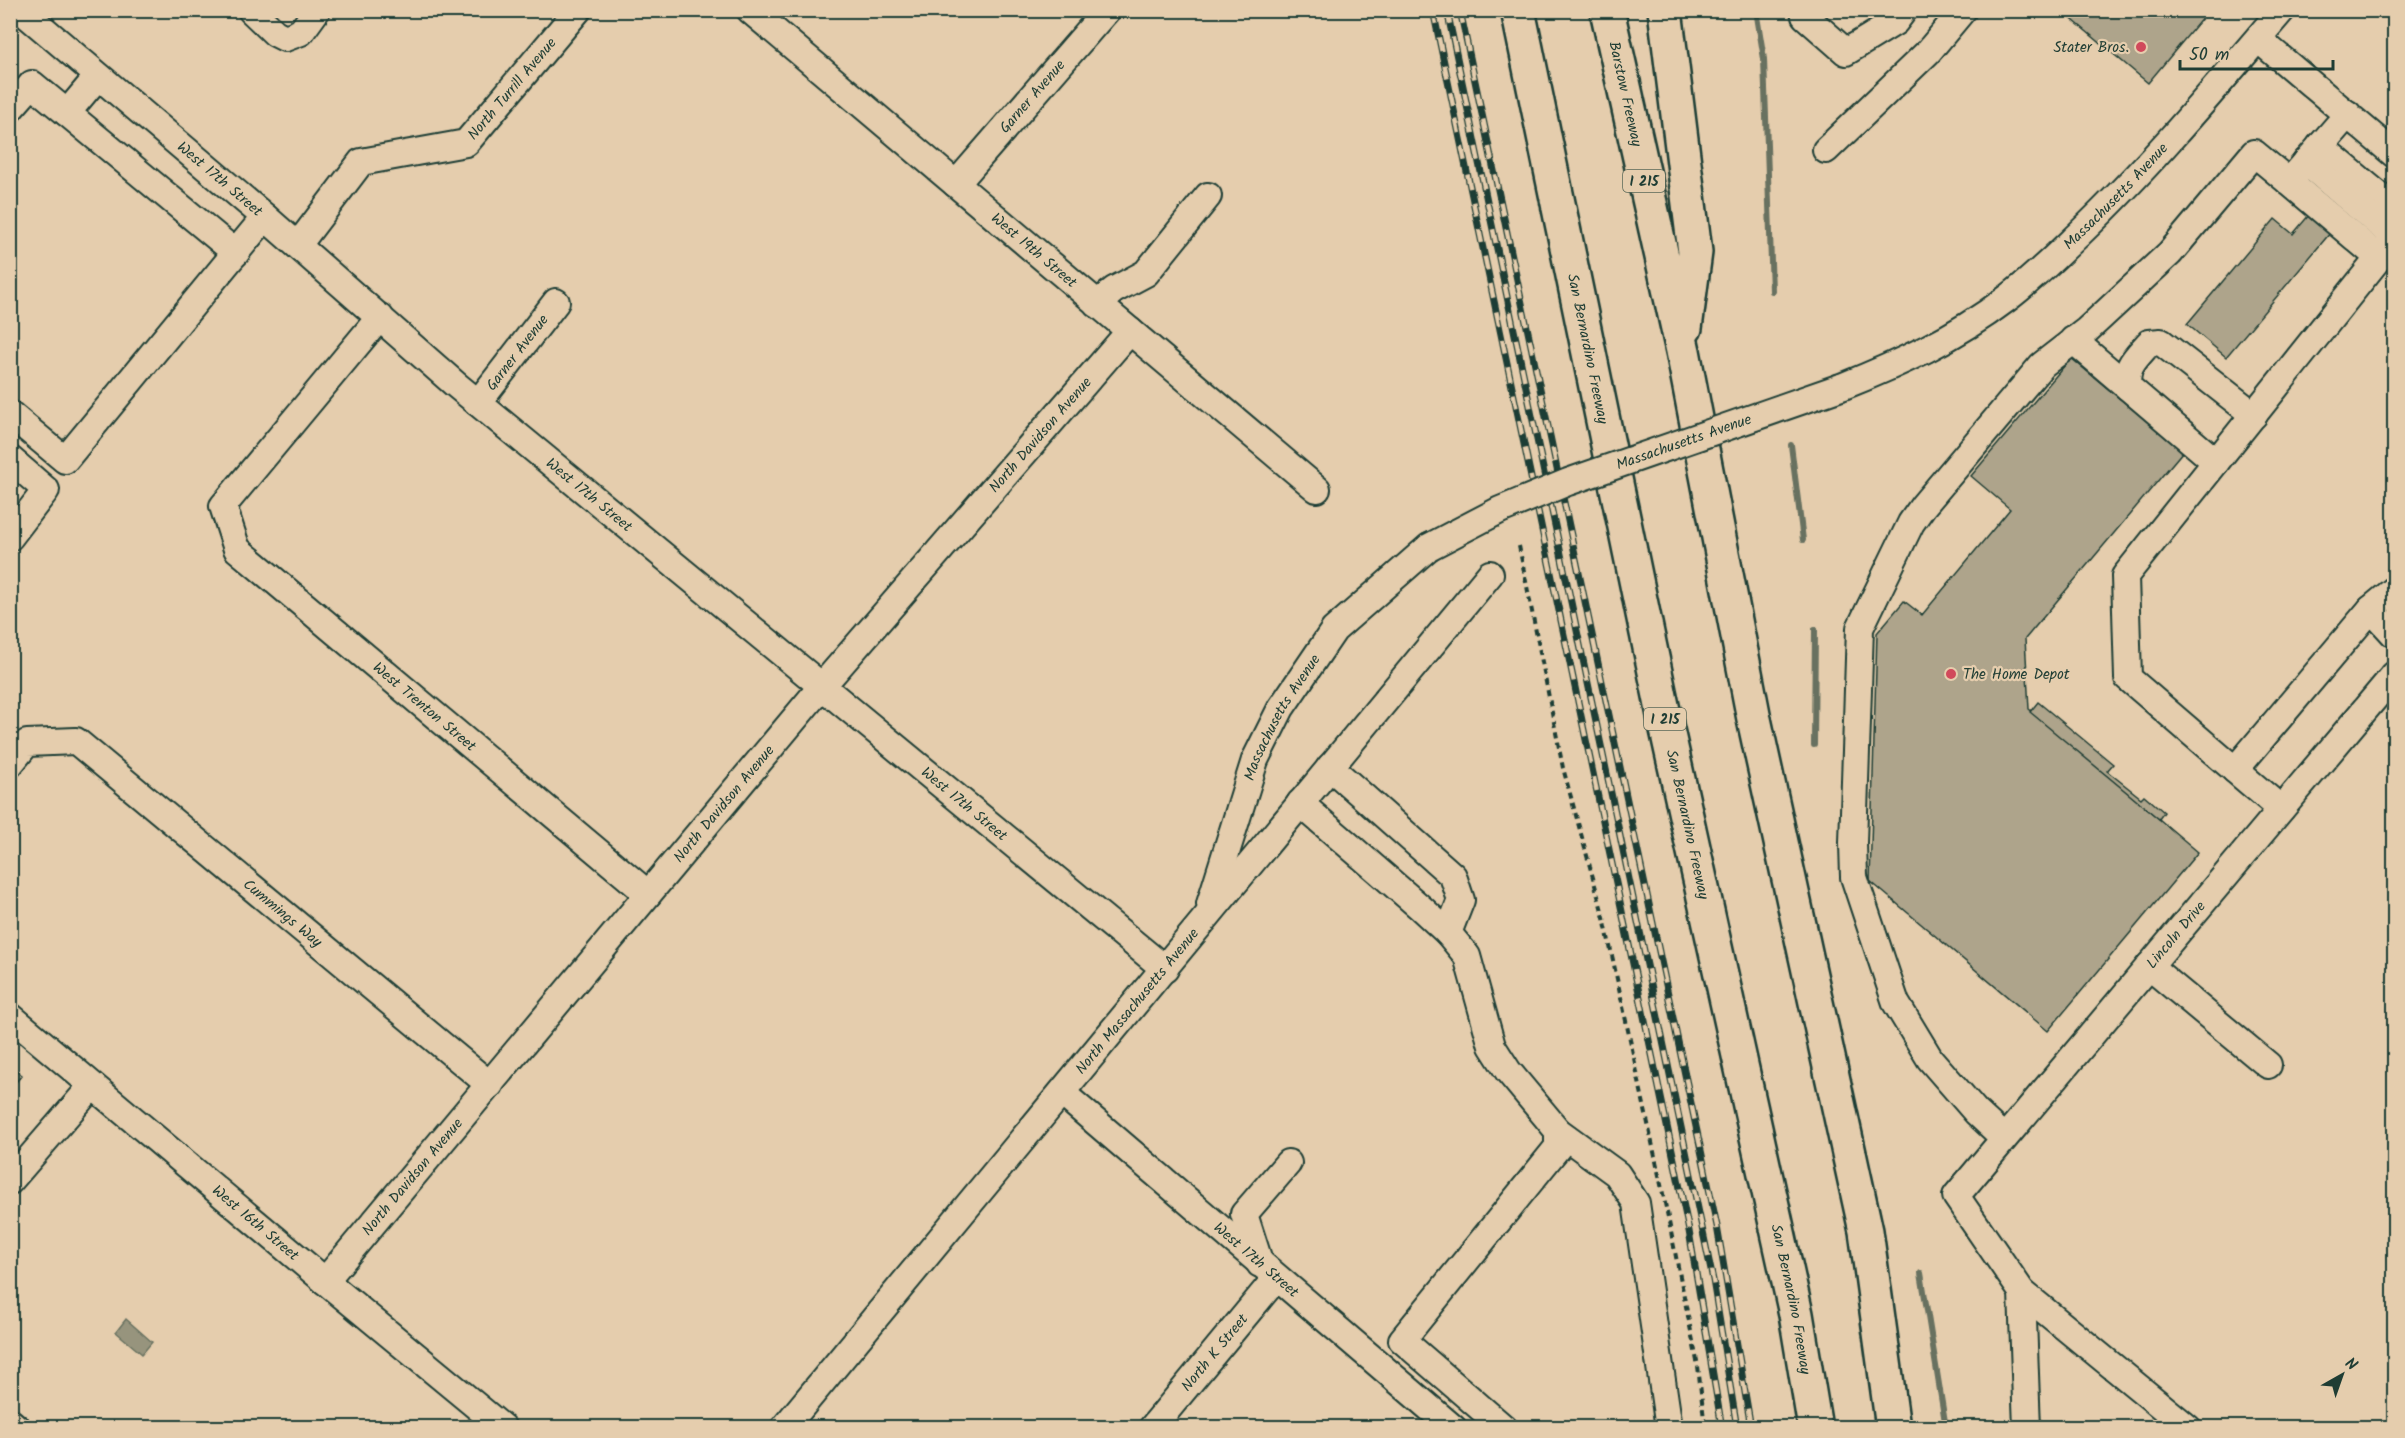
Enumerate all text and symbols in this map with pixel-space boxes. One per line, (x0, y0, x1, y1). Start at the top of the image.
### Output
street label: North Turrill Avenue (462, 32, 563, 146)
scale bar (2180, 33, 2333, 71)
place label: Stater Bros. (2053, 36, 2129, 60)
street label: Barstow Freeway (1601, 39, 1648, 150)
marker: Stater Bros. (2134, 40, 2148, 54)
text: 50 m (2189, 41, 2229, 70)
street label: Garner Avenue (994, 55, 1072, 139)
street label: West 17th Street (171, 136, 268, 223)
street label: Massachusetts Avenue (2058, 138, 2175, 256)
road number: I 215 (1623, 170, 1665, 192)
street label: West 19th Street (985, 207, 1082, 295)
street label: San Bernardino Freeway (1560, 272, 1615, 427)
street label: Garner Avenue (481, 309, 555, 396)
street label: North Davidson Avenue (983, 372, 1098, 499)
street label: Massachusetts Avenue (1613, 408, 1755, 477)
street label: West 17th Street (540, 452, 638, 539)
street label: Massachusetts Avenue (1238, 649, 1327, 784)
street label: West Trenton Street (367, 657, 481, 758)
place label: The Home Depot (1963, 663, 2070, 687)
marker: The Home Depot (1944, 667, 1958, 681)
road number: I 215 (1644, 708, 1686, 730)
street label: North Davidson Avenue (668, 740, 781, 869)
street label: San Bernardino Freeway (1659, 747, 1715, 903)
street label: West 17th Street (915, 761, 1013, 848)
street label: Cummings Way (237, 873, 328, 955)
street label: Lincoln Drive (2141, 896, 2212, 975)
street label: North Massachusetts Avenue (1070, 923, 1206, 1080)
street label: North Davidson Avenue (357, 1113, 470, 1242)
street label: West 16th Street (206, 1180, 304, 1267)
street label: West 17th Street (1208, 1217, 1304, 1304)
street label: San Bernardino Freeway (1764, 1222, 1817, 1377)
street label: North K Street (1176, 1309, 1255, 1397)
north arrow (2312, 1345, 2372, 1405)
text: N (2339, 1352, 2363, 1377)

